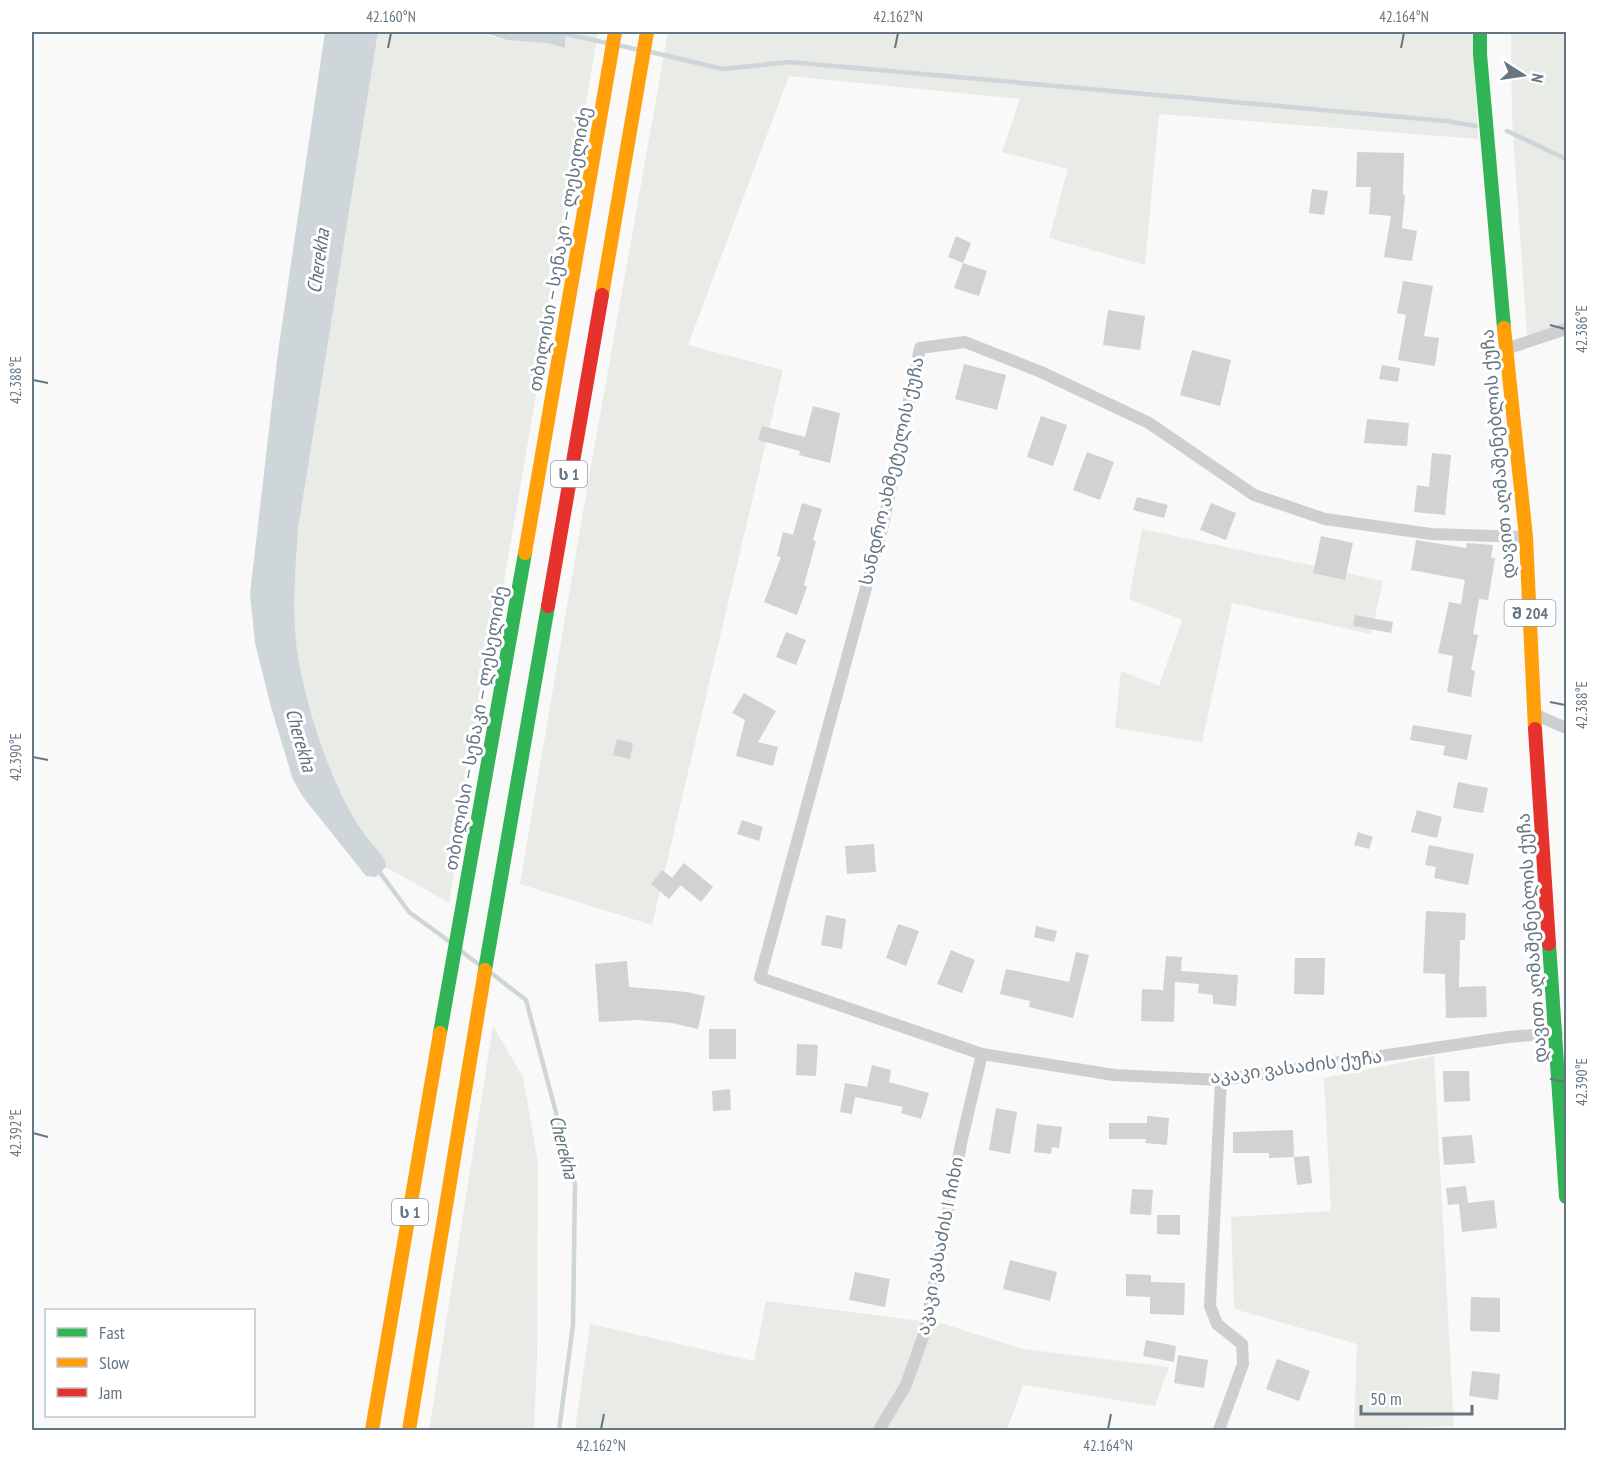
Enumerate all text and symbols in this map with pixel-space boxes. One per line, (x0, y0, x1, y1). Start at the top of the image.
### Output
text: 42.160°N (366, 7, 416, 26)
text: 42.162°N (873, 7, 923, 26)
text: 42.164°N (1379, 7, 1429, 26)
north arrow (1493, 45, 1553, 105)
text: N (1527, 72, 1548, 84)
street label: თბილისი — სენაკი — ლესელიძე (523, 105, 596, 393)
water label: Cherekha (301, 226, 336, 295)
text: 42.386°E (1572, 305, 1591, 353)
street label: დავით აღმაშენებლის ქუჩა (1475, 328, 1520, 580)
street label: სანდრო ახმეტელის ქუჩა (854, 355, 929, 587)
text: 42.388°E (6, 356, 25, 404)
road number: ს 1 (551, 461, 587, 487)
street label: თბილისი — სენაკი — ლესელიძე (439, 584, 512, 872)
road number: შ 204 (1504, 600, 1556, 626)
text: 42.388°E (1572, 681, 1591, 729)
water label: Cherekha (280, 705, 323, 776)
text: 42.390°E (6, 733, 25, 781)
street label: დავით აღმაშენებლის ქუჩა (1511, 812, 1552, 1064)
street label: აკაკი ვასაძის ქუჩა (1209, 1045, 1383, 1088)
text: 42.390°E (1572, 1058, 1591, 1106)
text: 42.392°E (6, 1109, 25, 1157)
water label: Cherekha (544, 1113, 585, 1182)
street label: აკაკი ვასაძის I ჩიხი (911, 1155, 968, 1337)
road number: ს 1 (392, 1199, 428, 1225)
legend (45, 1309, 255, 1417)
text: Fast (99, 1321, 125, 1344)
text: Slow (99, 1351, 130, 1374)
scale bar (1361, 1378, 1472, 1416)
text: Jam (98, 1381, 122, 1404)
text: 50 m (1370, 1387, 1402, 1410)
text: 42.162°N (576, 1436, 626, 1455)
text: 42.164°N (1083, 1436, 1133, 1455)

